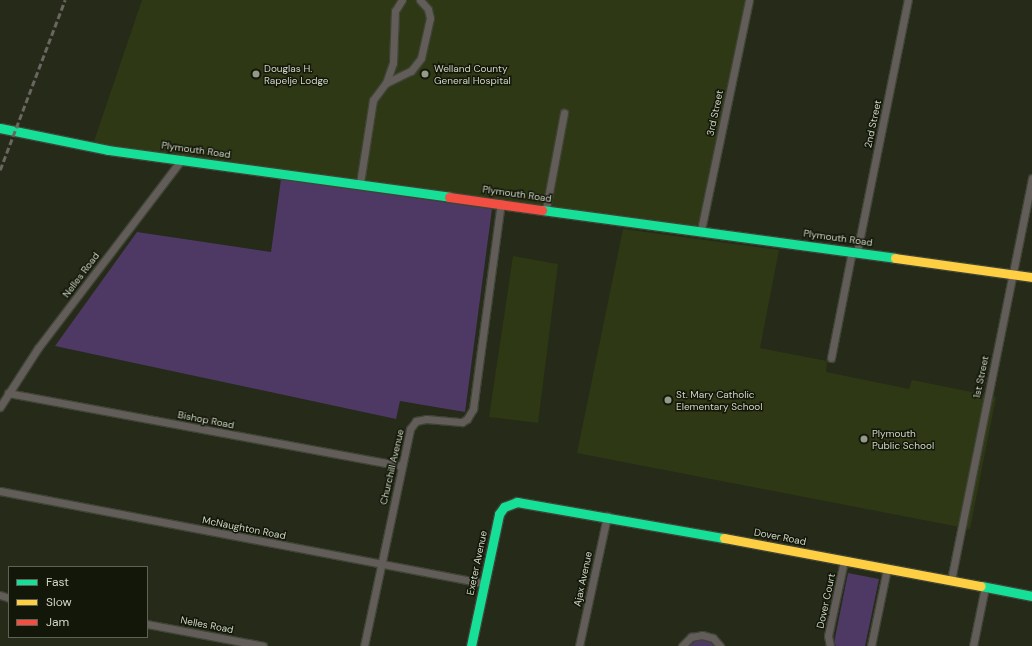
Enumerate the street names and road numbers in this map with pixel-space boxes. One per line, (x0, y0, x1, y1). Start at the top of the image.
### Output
street label: 3rd Street (704, 89, 726, 137)
street label: 2nd Street (862, 99, 884, 149)
street label: Plymouth Road (161, 139, 231, 161)
street label: Plymouth Road (482, 183, 552, 205)
street label: Plymouth Road (803, 227, 873, 249)
street label: Nelles Road (60, 250, 102, 300)
street label: 1st Street (971, 355, 991, 399)
street label: Bishop Road (177, 409, 235, 431)
street label: Churchill Avenue (377, 428, 407, 506)
street label: McNaughton Road (201, 514, 287, 542)
street label: Dover Road (753, 526, 807, 548)
street label: Exeter Avenue (464, 530, 490, 596)
street label: Ajax Avenue (571, 550, 595, 608)
street label: Dover Court (814, 572, 838, 630)
street label: Nelles Road (180, 614, 234, 636)

